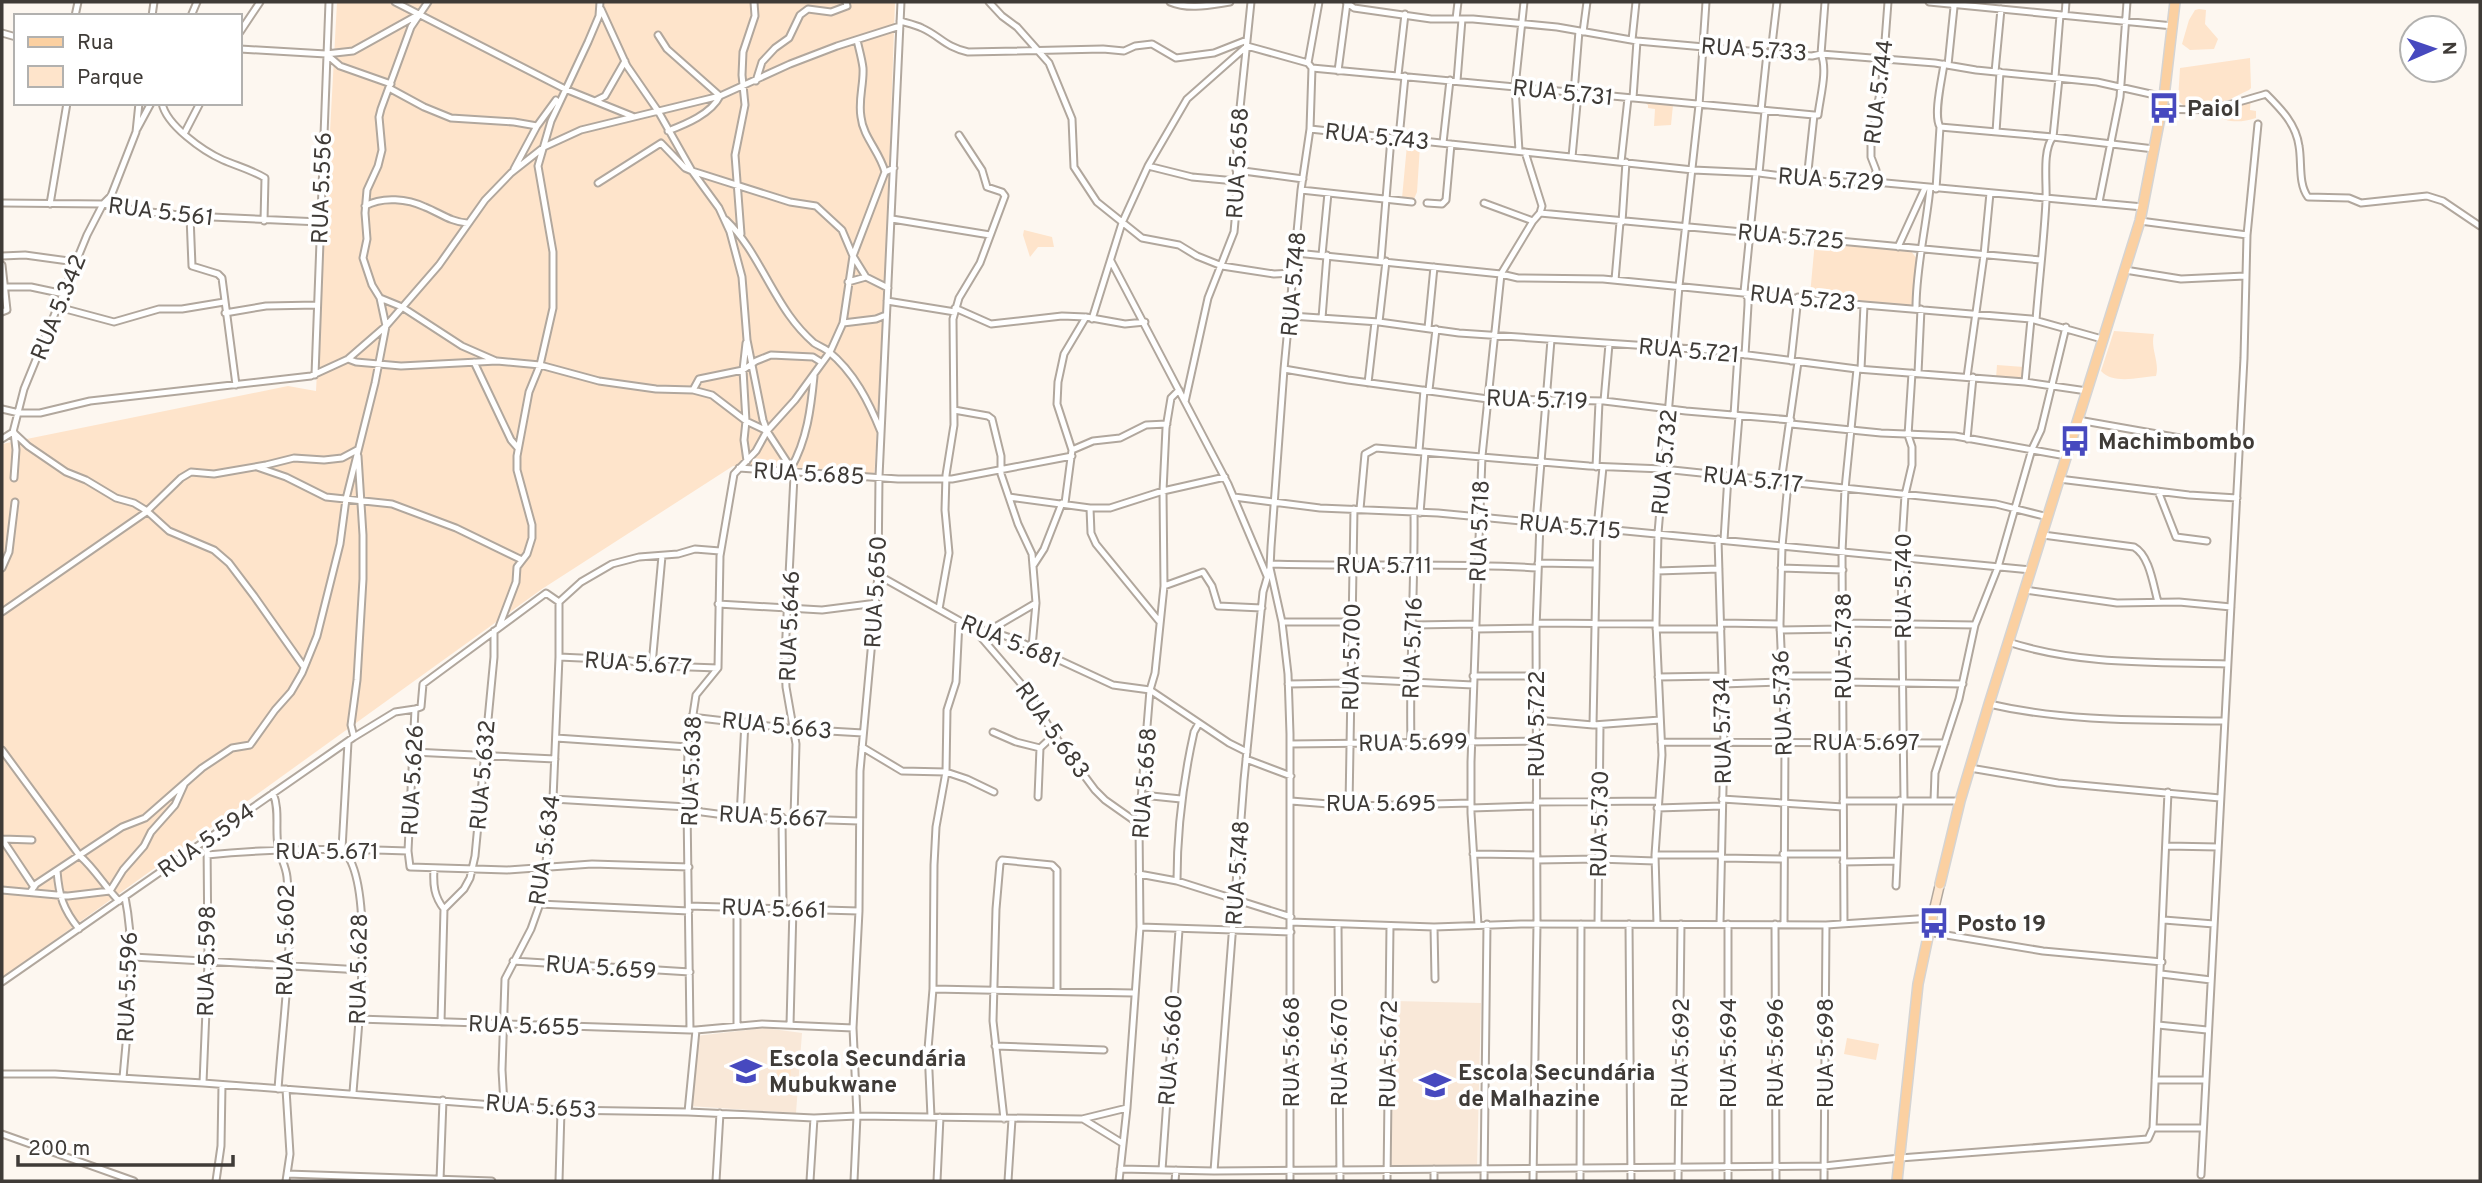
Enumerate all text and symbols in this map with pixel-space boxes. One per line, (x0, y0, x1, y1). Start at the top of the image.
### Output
legend (14, 14, 242, 105)
north arrow (2398, 14, 2468, 84)
text: Rua (77, 30, 114, 57)
street label: RUA 5.733 (1700, 33, 1808, 70)
street label: RUA 5.744 (1860, 38, 1901, 146)
text: N (2436, 41, 2460, 56)
text: Parque (77, 65, 144, 92)
street label: RUA 5.731 (1511, 75, 1615, 114)
bus stop icon: Paiol (2147, 91, 2181, 125)
place label: Paiol (2187, 96, 2240, 125)
street label: RUA 5.658 (1222, 107, 1257, 220)
street label: RUA 5.743 (1323, 119, 1431, 158)
street label: RUA 5.556 (307, 132, 340, 244)
street label: RUA 5.729 (1777, 163, 1885, 200)
street label: RUA 5.561 (106, 193, 215, 234)
street label: RUA 5.725 (1736, 219, 1845, 258)
street label: RUA 5.748 (1276, 231, 1315, 338)
street label: RUA 5.342 (26, 251, 95, 365)
street label: RUA 5.723 (1748, 280, 1857, 320)
street label: RUA 5.721 (1637, 334, 1741, 371)
street label: RUA 5.719 (1485, 385, 1588, 418)
street label: RUA 5.732 (1647, 408, 1686, 516)
bus stop icon: Machimbombo (2058, 424, 2092, 458)
place label: Machimbombo (2098, 429, 2255, 458)
street label: RUA 5.685 (752, 458, 865, 493)
street label: RUA 5.717 (1701, 462, 1804, 501)
street label: RUA 5.718 (1465, 479, 1498, 583)
street label: RUA 5.715 (1517, 510, 1622, 547)
street label: RUA 5.740 (1891, 533, 1920, 639)
street label: RUA 5.650 (860, 535, 895, 649)
street label: RUA 5.711 (1336, 553, 1432, 582)
street label: RUA 5.646 (775, 570, 808, 682)
street label: RUA 5.738 (1831, 593, 1860, 699)
street label: RUA 5.716 (1398, 597, 1431, 700)
street label: RUA 5.700 (1338, 603, 1369, 711)
street label: RUA 5.681 (956, 610, 1065, 677)
street label: RUA 5.677 (583, 647, 693, 684)
street label: RUA 5.736 (1768, 649, 1801, 757)
street label: RUA 5.722 (1524, 670, 1553, 778)
street label: RUA 5.734 (1709, 677, 1740, 785)
street label: RUA 5.683 (1007, 678, 1095, 785)
street label: RUA 5.663 (720, 707, 833, 748)
street label: RUA 5.638 (677, 715, 710, 827)
street label: RUA 5.632 (465, 719, 504, 832)
street label: RUA 5.626 (397, 724, 432, 836)
street label: RUA 5.658 (1128, 726, 1165, 840)
street label: RUA 5.699 (1358, 729, 1468, 760)
street label: RUA 5.697 (1812, 730, 1920, 759)
street label: RUA 5.730 (1586, 770, 1617, 878)
street label: RUA 5.695 (1326, 791, 1436, 820)
street label: RUA 5.634 (524, 793, 569, 908)
street label: RUA 5.594 (153, 798, 261, 886)
street label: RUA 5.667 (718, 801, 828, 836)
street label: RUA 5.748 (1221, 820, 1258, 927)
street label: RUA 5.671 (275, 839, 379, 868)
street label: RUA 5.602 (272, 884, 303, 996)
street label: RUA 5.661 (721, 894, 827, 927)
street label: RUA 5.598 (193, 905, 224, 1017)
bus stop icon: Posto 19 (1917, 906, 1951, 940)
place label: Posto 19 (1957, 911, 2046, 940)
street label: RUA 5.628 (345, 913, 376, 1025)
street label: RUA 5.596 (113, 931, 146, 1043)
street label: RUA 5.659 (544, 951, 657, 988)
street label: RUA 5.660 (1154, 993, 1191, 1107)
street label: RUA 5.668 (1279, 996, 1308, 1108)
street label: RUA 5.670 (1327, 998, 1356, 1106)
street label: RUA 5.692 (1667, 998, 1698, 1108)
street label: RUA 5.694 (1716, 998, 1745, 1108)
street label: RUA 5.696 (1763, 998, 1792, 1108)
street label: RUA 5.698 (1813, 998, 1842, 1108)
street label: RUA 5.672 (1375, 1000, 1406, 1109)
street label: RUA 5.655 (468, 1011, 580, 1044)
place label: Escola Secundária Mubukwane (769, 1046, 966, 1101)
school or university icon: Escola Secundária Mubukwane (729, 1054, 763, 1088)
place label: Escola Secundária de Malhazine (1458, 1060, 1655, 1115)
school or university icon: Escola Secundária de Malhazine (1418, 1068, 1452, 1102)
street label: RUA 5.653 (484, 1090, 597, 1127)
scale bar (18, 1124, 233, 1168)
text: 200 m (28, 1136, 90, 1163)

